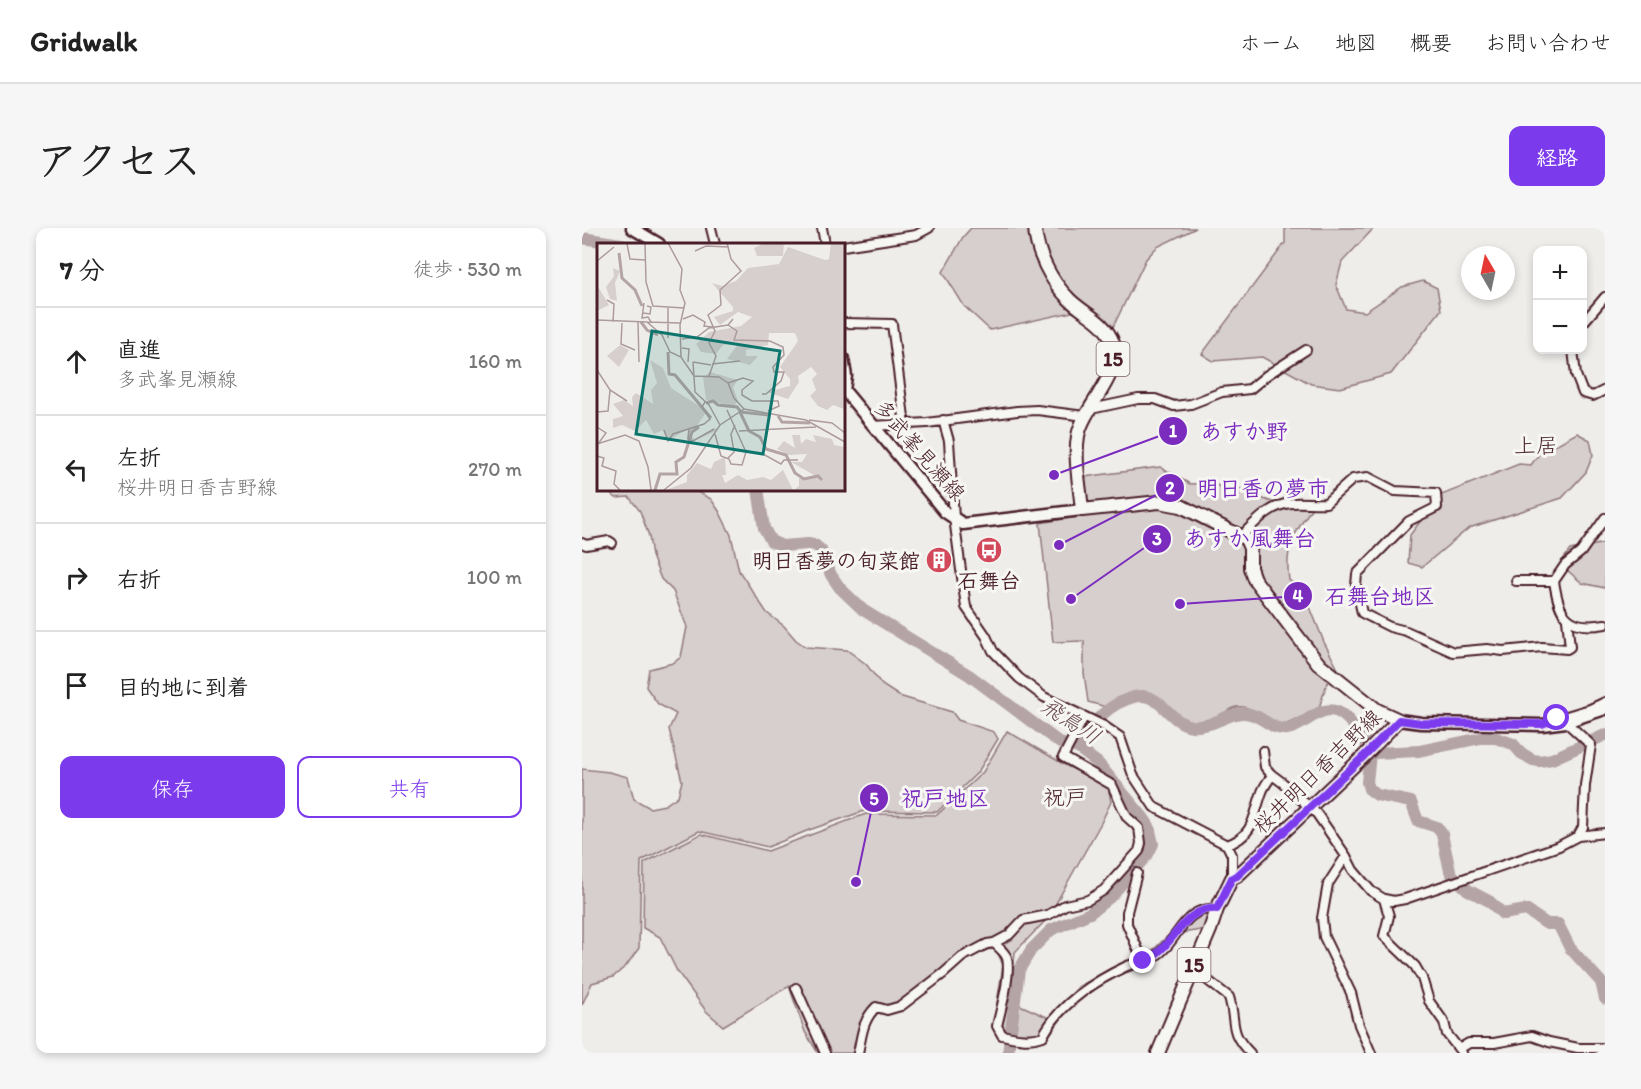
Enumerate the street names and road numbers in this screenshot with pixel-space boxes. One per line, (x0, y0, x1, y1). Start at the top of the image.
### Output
road number: 15 (1096, 342, 1130, 376)
street label: 多武峯見瀬線 (869, 394, 971, 506)
street label: 桜井明日香吉野線 (1248, 704, 1386, 838)
road number: 15 (1178, 948, 1210, 982)

